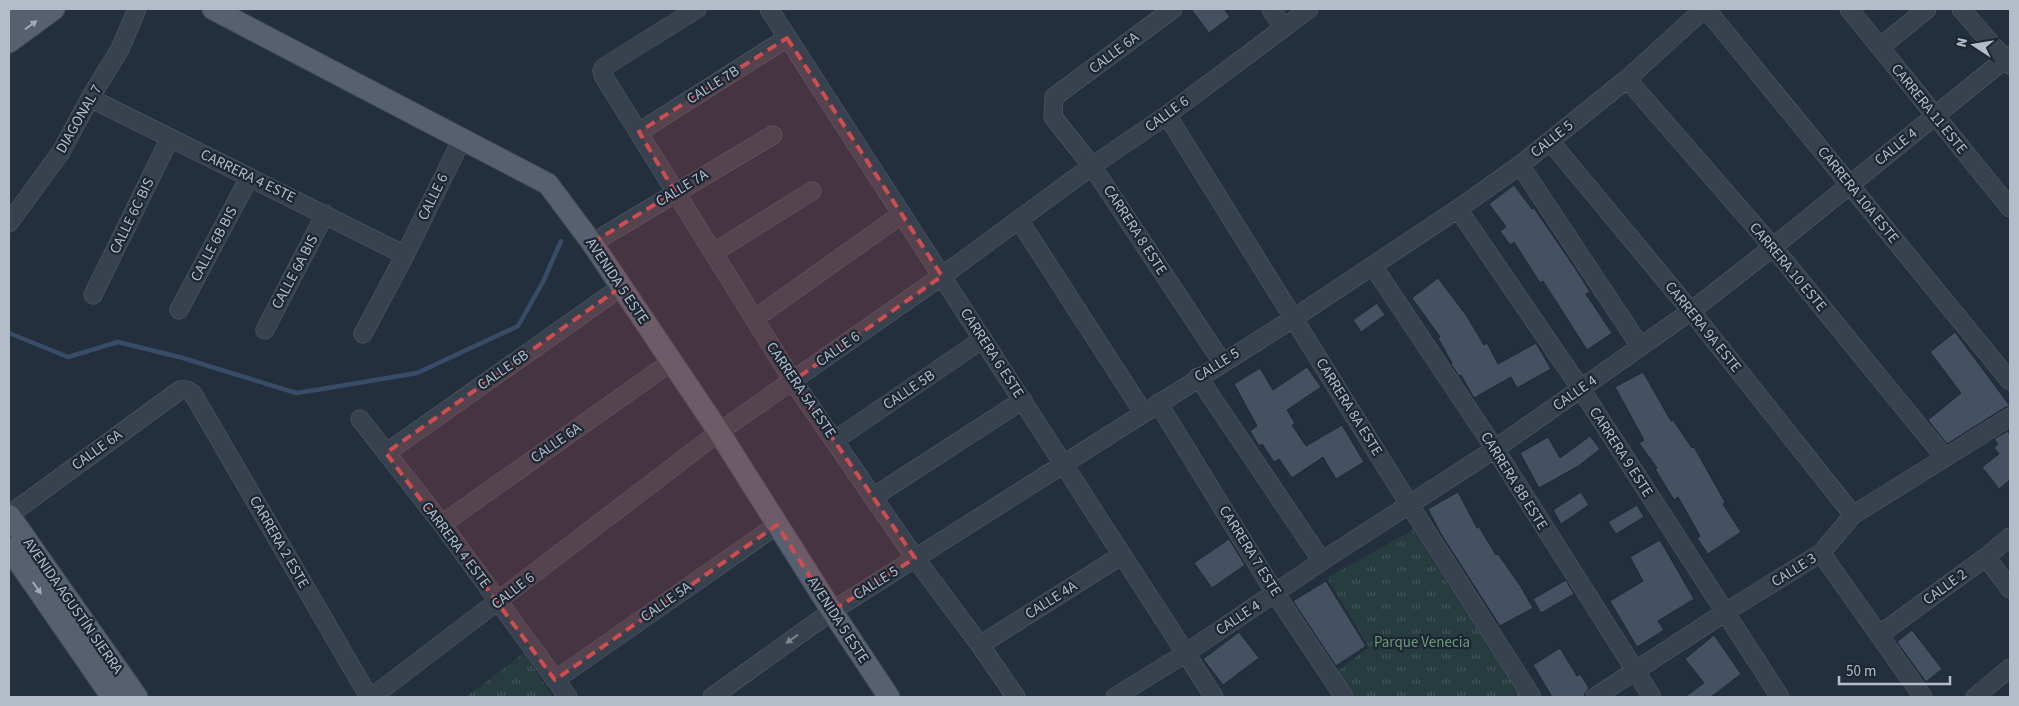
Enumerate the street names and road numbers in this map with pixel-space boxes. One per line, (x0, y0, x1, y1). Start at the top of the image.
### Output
street label: CALLE 6A (1085, 27, 1144, 79)
street label: CARRERA 11 ESTE (1886, 59, 1972, 159)
street label: CALLE 7B (683, 61, 744, 109)
street label: DIAGONAL 7 (51, 81, 107, 157)
street label: CALLE 6 (1141, 91, 1193, 137)
street label: CALLE 5 (1526, 115, 1578, 163)
street label: CALLE 4 (1870, 123, 1922, 171)
street label: CARRERA 10A ESTE (1812, 142, 1904, 248)
street label: CARRERA 4 ESTE (197, 144, 299, 208)
street label: CALLE 7A (652, 164, 713, 212)
street label: CALLE 6 (413, 170, 453, 224)
street label: CALLE 6C BIS (105, 175, 159, 257)
street label: CARRERA 8 ESTE (1098, 181, 1172, 279)
street label: CALLE 6B BIS (185, 203, 243, 285)
street label: CARRERA 10 ESTE (1744, 218, 1832, 316)
street label: CALLE 6A BIS (267, 231, 323, 313)
street label: AVENIDA 5 ESTE (580, 234, 654, 328)
street label: CARRERA 9A ESTE (1660, 277, 1746, 377)
street label: CARRERA 6 ESTE (955, 304, 1029, 402)
street label: CALLE 6 (812, 326, 864, 372)
street label: CARRERA 5A ESTE (761, 338, 841, 442)
street label: CALLE 5 (1190, 343, 1244, 387)
street label: CALLE 6B (473, 345, 533, 395)
street label: CARRERA 8A ESTE (1311, 354, 1387, 460)
street label: CALLE 5B (879, 365, 939, 415)
street label: CALLE 4 (1549, 370, 1602, 416)
street label: CARRERA 9 ESTE (1584, 403, 1658, 501)
street label: CALLE 6A (526, 417, 586, 468)
street label: CALLE 6A (67, 424, 127, 475)
street label: CARRERA 8B ESTE (1475, 428, 1553, 534)
street label: CARRERA 2 ESTE (244, 492, 314, 592)
street label: CARRERA 4 ESTE (417, 497, 496, 593)
street label: CARRERA 7 ESTE (1214, 502, 1286, 600)
street label: AVENIDA AGUSTÍN SIERRA (18, 534, 128, 679)
street label: CALLE 3 (1767, 548, 1821, 592)
street label: CALLE 5 (849, 561, 903, 605)
street label: CALLE 2 (1919, 564, 1971, 610)
street label: CALLE 6 (487, 567, 539, 615)
street label: AVENIDA 5 ESTE (802, 573, 874, 667)
street label: CALLE 4A (1021, 575, 1082, 624)
street label: CALLE 5A (636, 576, 696, 627)
street label: CALLE 4 (1212, 595, 1265, 641)

